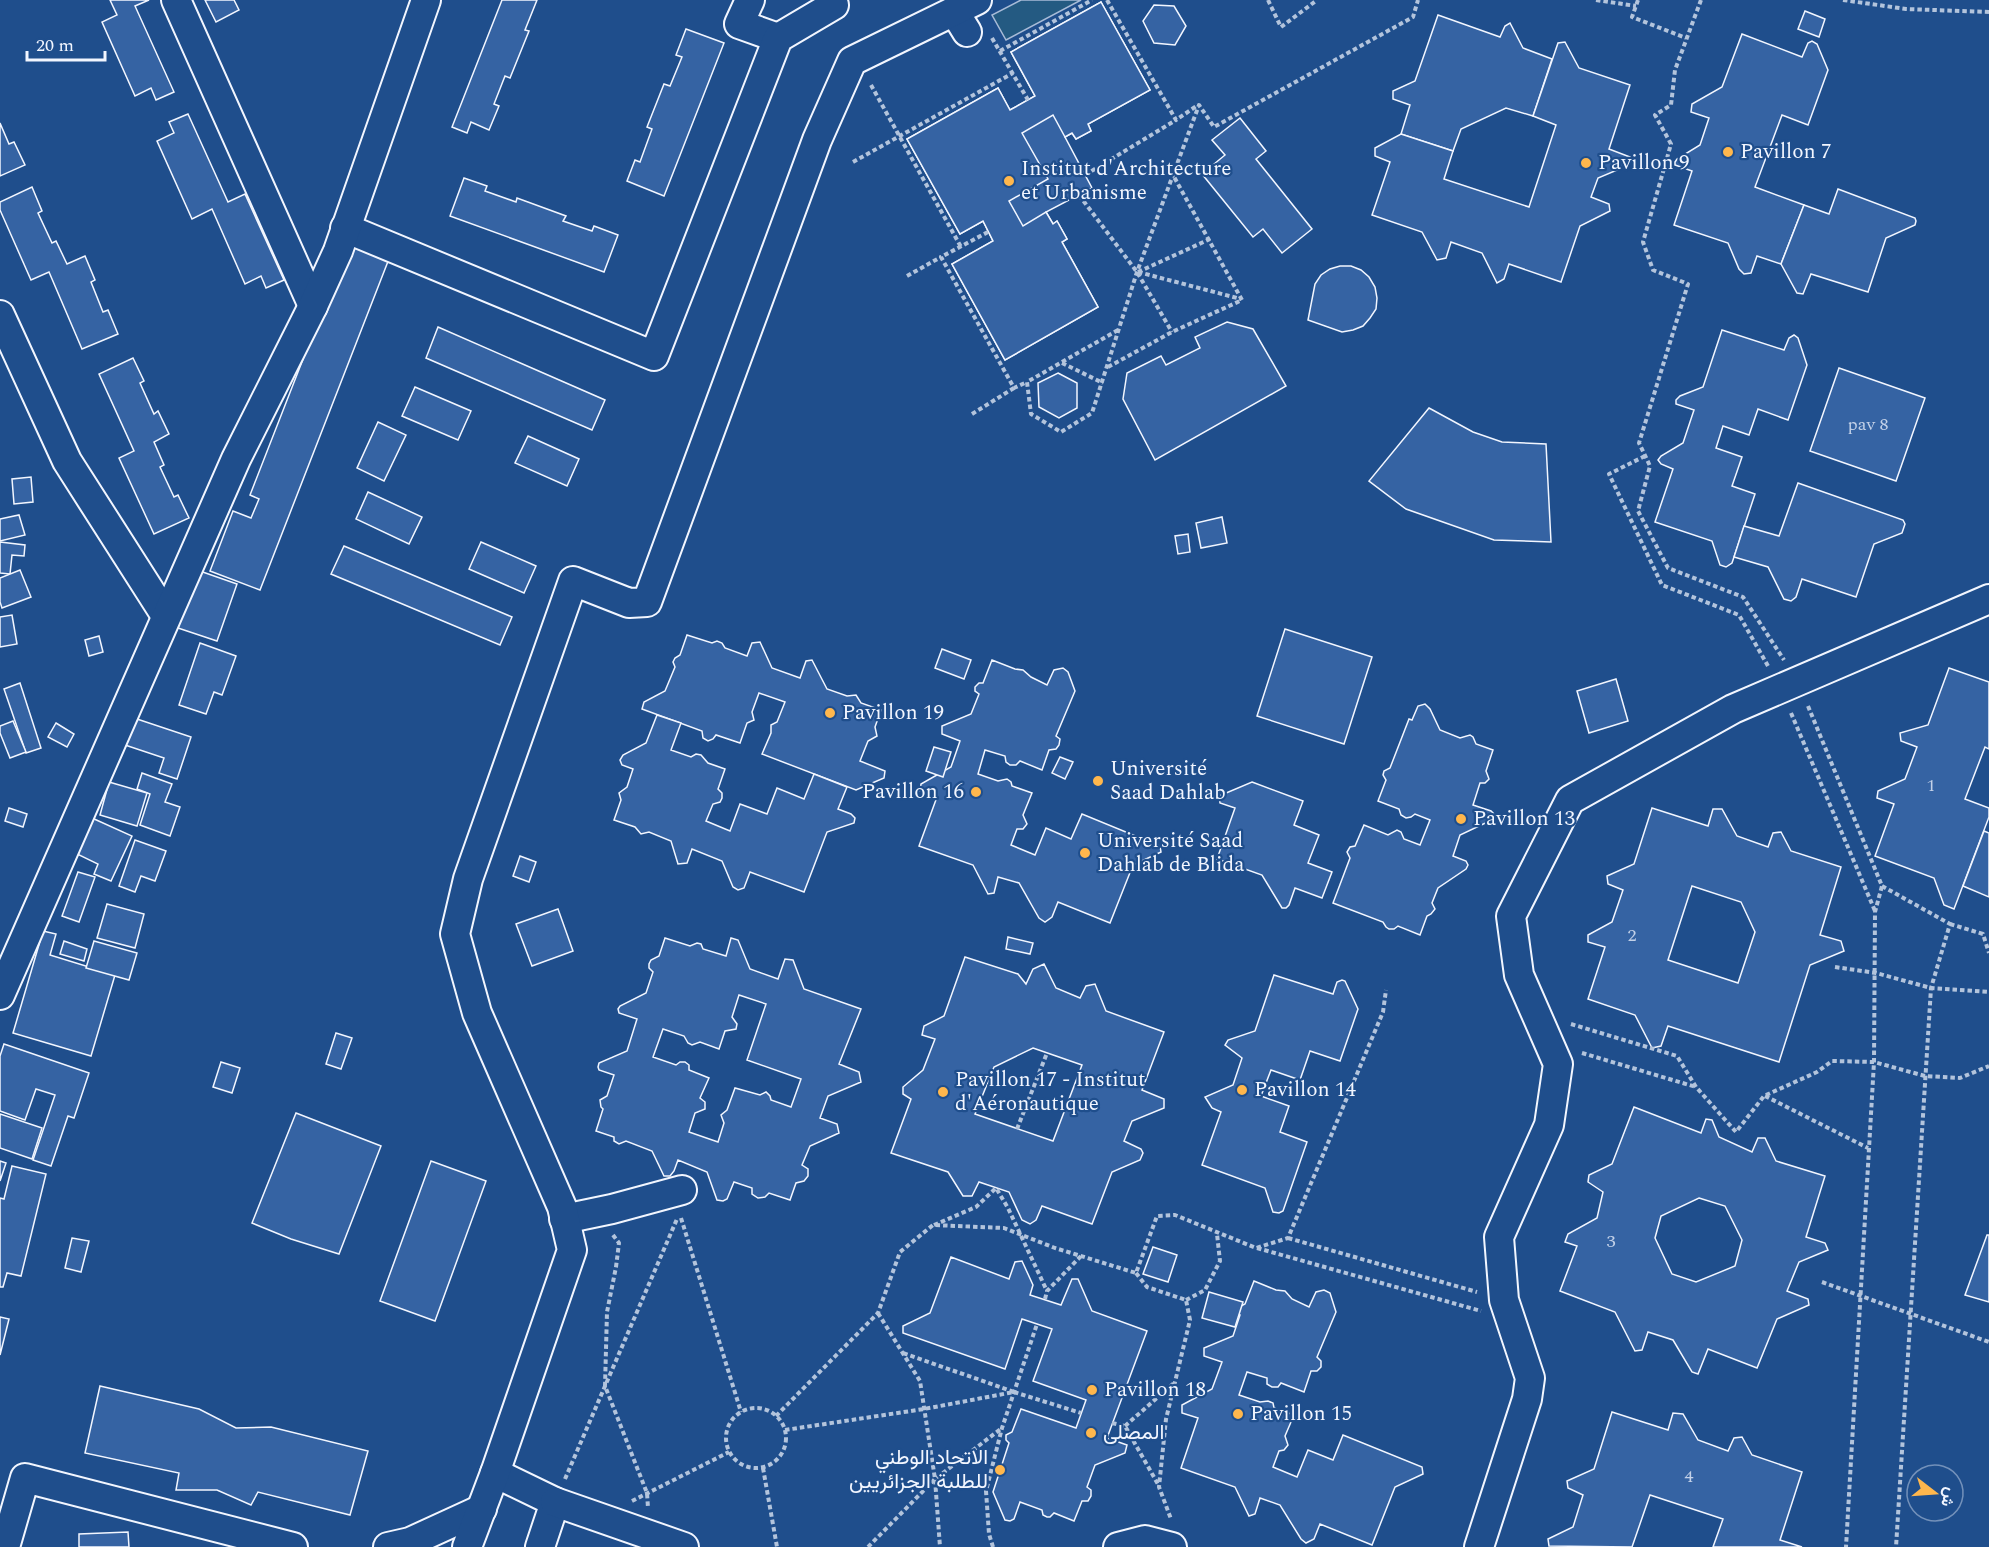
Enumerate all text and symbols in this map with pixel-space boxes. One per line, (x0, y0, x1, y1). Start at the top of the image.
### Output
scale bar (27, 24, 105, 62)
text: 20 m (36, 32, 74, 59)
place label: Pavillon 7 (1740, 136, 1832, 168)
marker: Pavillon 7 (1721, 145, 1735, 159)
place label: Pavillon 9 (1598, 147, 1690, 179)
place label: Institut d'Architecture et Urbanisme (1021, 153, 1231, 209)
marker: Pavillon 9 (1579, 156, 1593, 170)
marker: Institut d'Architecture et Urbanisme (1002, 174, 1016, 188)
house number: pav 8 (1847, 411, 1889, 438)
place label: Pavillon 19 (842, 697, 944, 729)
marker: Pavillon 19 (823, 706, 837, 720)
place label: Université Saad Dahlab (1110, 753, 1226, 809)
house number: 1 (1927, 772, 1936, 799)
marker: Université Saad Dahlab (1091, 774, 1105, 788)
place label: Pavillon 16 (862, 776, 964, 808)
marker: Pavillon 16 (969, 785, 983, 799)
place label: Pavillon 13 (1473, 803, 1576, 835)
marker: Pavillon 13 (1454, 812, 1468, 826)
place label: Université Saad Dahlab de Blida (1097, 825, 1245, 881)
marker: Université Saad Dahlab de Blida (1078, 846, 1092, 860)
house number: 2 (1628, 922, 1637, 949)
place label: Pavillon 17 - Institut d'Aéronautique (955, 1064, 1145, 1120)
place label: Pavillon 14 (1254, 1074, 1357, 1106)
marker: Pavillon 14 (1235, 1083, 1249, 1097)
marker: Pavillon 17 - Institut d'Aéronautique (936, 1085, 950, 1099)
house number: 3 (1607, 1228, 1616, 1255)
place label: Pavillon 18 (1104, 1374, 1206, 1406)
marker: Pavillon 18 (1085, 1383, 1099, 1397)
place label: Pavillon 15 (1250, 1398, 1352, 1430)
marker: Pavillon 15 (1231, 1407, 1245, 1421)
place label: المصلى (1103, 1417, 1164, 1449)
marker: المصلى (1084, 1426, 1098, 1440)
place label: الاتحاد الوطني للطلبة الجزائريين (849, 1442, 988, 1498)
marker: الاتحاد الوطني للطلبة الجزائريين (993, 1463, 1007, 1477)
house number: 4 (1685, 1463, 1694, 1490)
north arrow (1905, 1463, 1965, 1523)
text: ش (1934, 1484, 1963, 1510)

